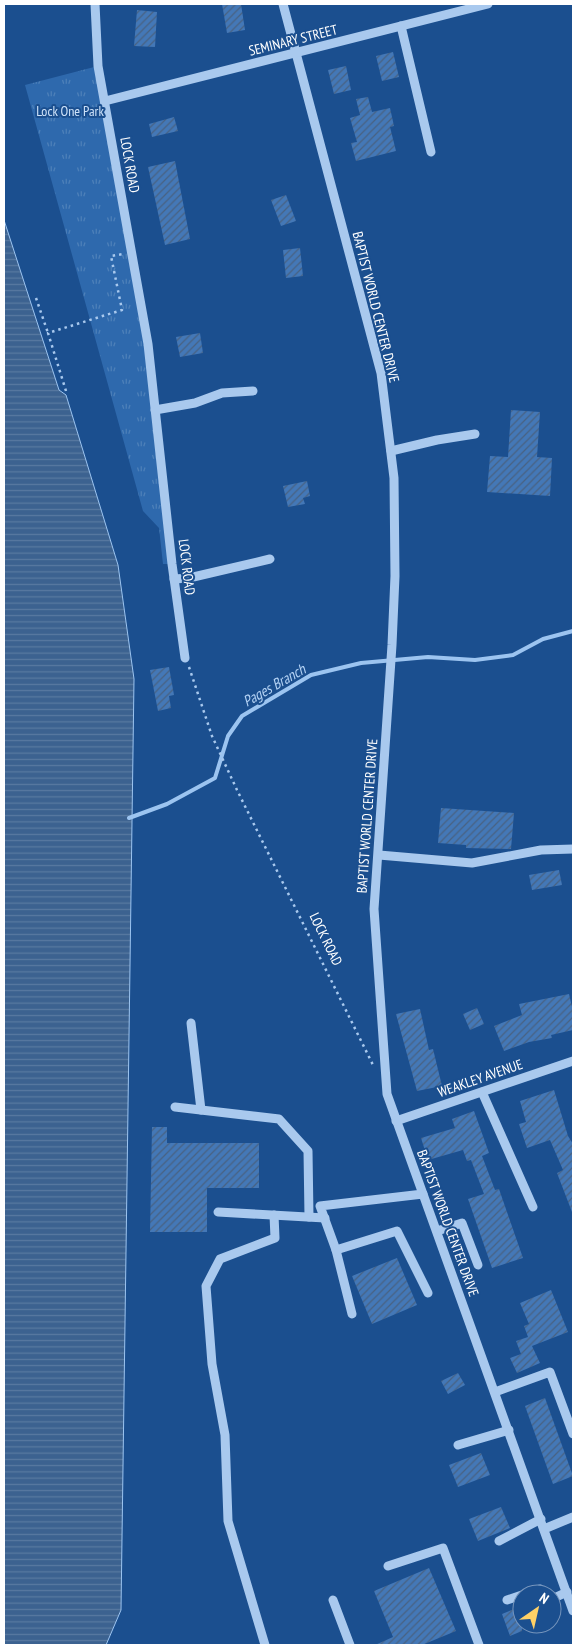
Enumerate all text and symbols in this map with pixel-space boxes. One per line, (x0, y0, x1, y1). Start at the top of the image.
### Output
street label: SEMINARY STREET (247, 20, 340, 60)
park label: Lock One Park (36, 102, 104, 120)
street label: LOCK ROAD (116, 136, 144, 194)
street label: BAPTIST WORLD CENTER DRIVE (349, 230, 403, 384)
street label: LOCK ROAD (175, 538, 199, 596)
water label: Pages Branch (239, 659, 310, 710)
street label: BAPTIST WORLD CENTER DRIVE (353, 738, 381, 894)
street label: LOCK ROAD (306, 910, 346, 968)
street label: WEAKLEY AVENUE (435, 1055, 525, 1101)
street label: BAPTIST WORLD CENTER DRIVE (413, 1147, 483, 1299)
north arrow (512, 1584, 562, 1634)
text: N (536, 1589, 552, 1608)

